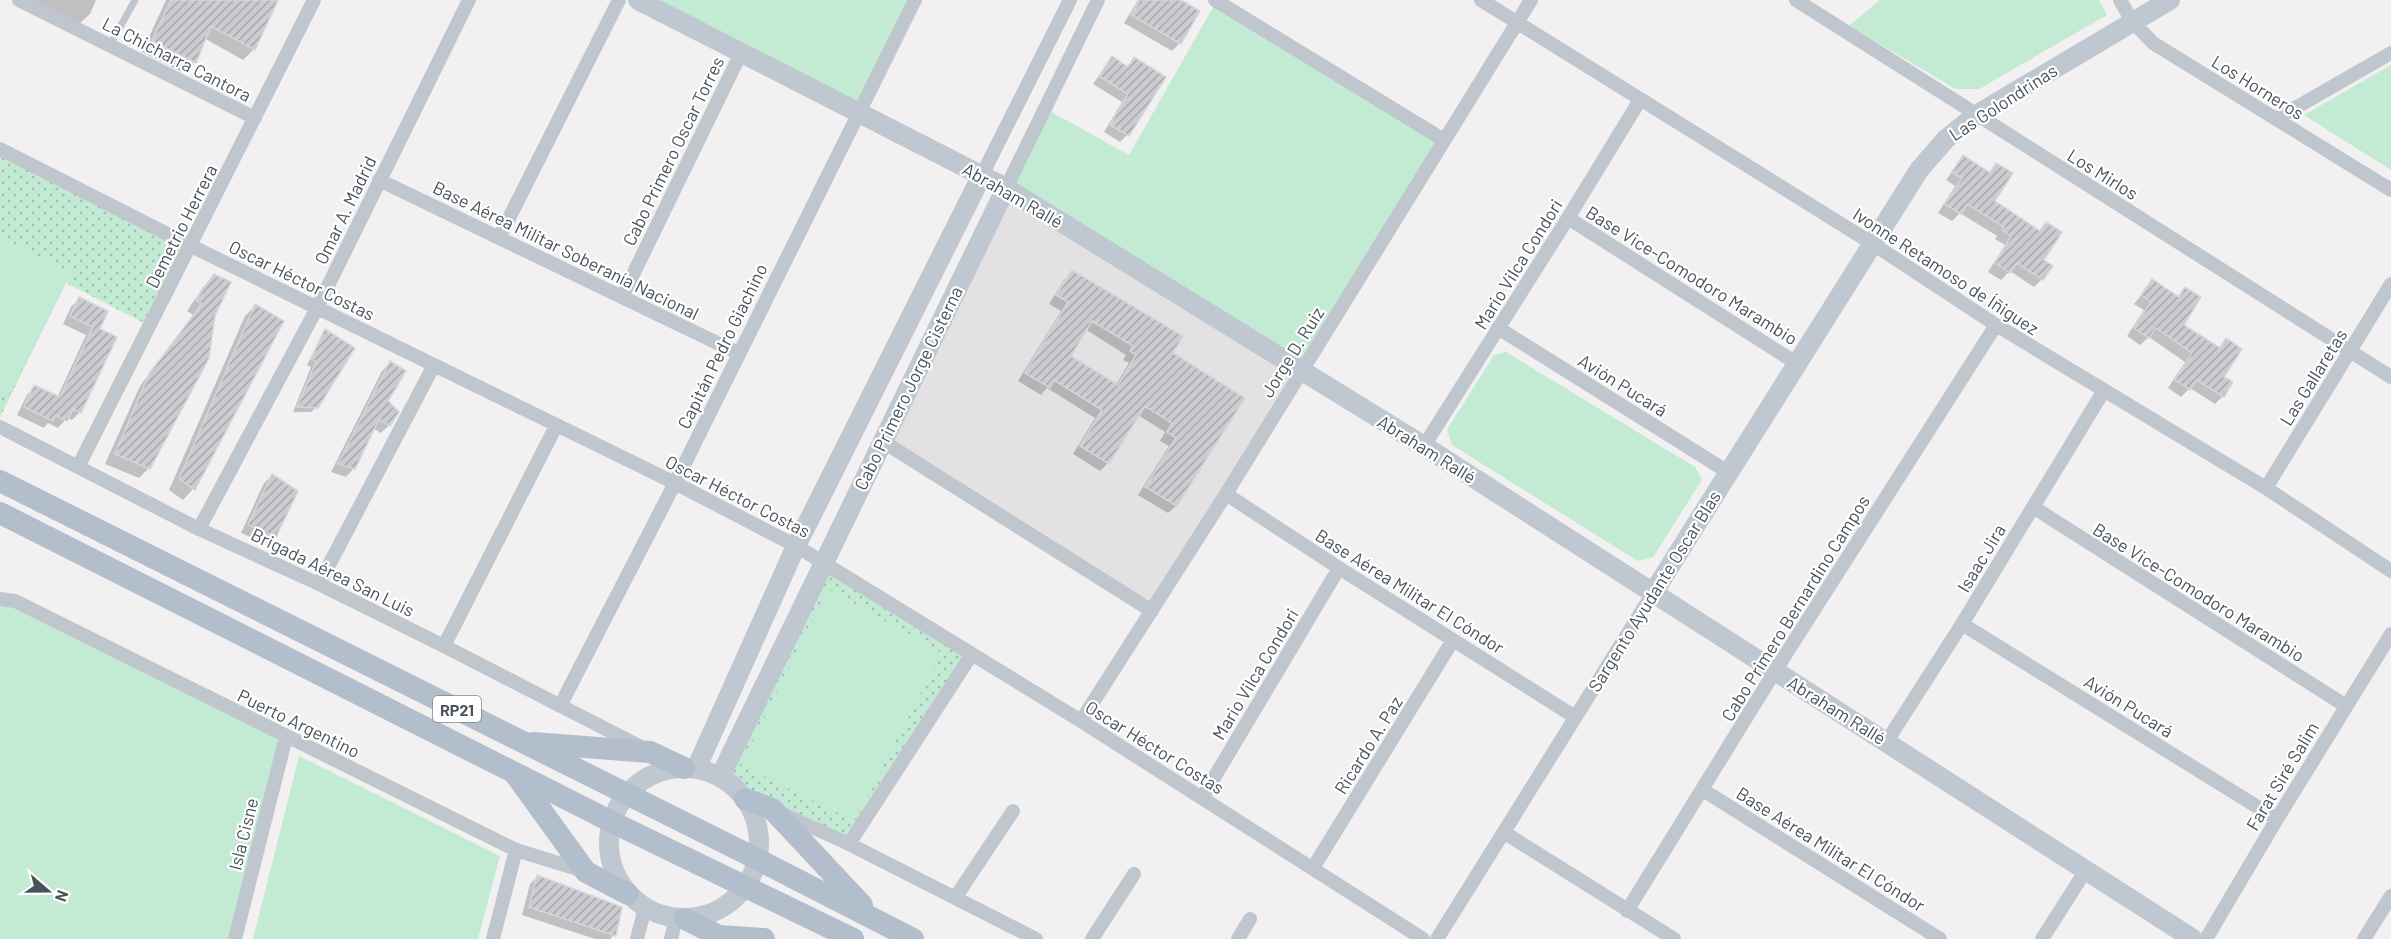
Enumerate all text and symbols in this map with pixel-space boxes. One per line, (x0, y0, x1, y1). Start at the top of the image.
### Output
street label: La Chicharra Cantora (99, 12, 255, 106)
street label: Los Horneros (2208, 50, 2308, 124)
street label: Cabo Primero Oscar Torres (618, 53, 728, 249)
street label: Las Golondrinas (1945, 59, 2061, 145)
street label: Los Mirlos (2064, 144, 2142, 204)
street label: Omar A. Madrid (309, 152, 381, 268)
street label: Abraham Rallé (959, 157, 1067, 233)
street label: Demetrio Herrera (140, 161, 222, 291)
street label: Base Aérea Militar Soberanía Nacional (429, 176, 703, 324)
street label: Mario Vilca Condori (1469, 195, 1567, 333)
street label: Base Vice-Comodoro Marambio (1582, 201, 1802, 349)
street label: Ivonne Retamoso de Íñiguez (1849, 203, 2043, 339)
street label: Oscar Héctor Costas (226, 235, 378, 325)
street label: Capitán Pedro Giachino (672, 260, 772, 432)
street label: Cabo Primero Jorge Cisterna (849, 283, 967, 493)
street label: Jorge D. Ruiz (1256, 303, 1328, 401)
street label: Las Gallaretas (2275, 325, 2351, 429)
street label: Avión Pucará (1574, 349, 1672, 421)
street label: Abraham Rallé (1374, 410, 1480, 488)
street label: Oscar Héctor Costas (662, 450, 814, 542)
street label: Sargento Ayudante Oscar Blas (1583, 486, 1725, 696)
street label: Cabo Primero Bernardino Campos (1716, 491, 1874, 725)
street label: Base Vice-Comodoro Marambio (2089, 518, 2309, 666)
street label: Isaac Jira (1952, 520, 2010, 596)
street label: Brigada Aérea San Luis (248, 523, 418, 621)
street label: Base Aérea Militar El Cóndor (1312, 524, 1509, 658)
street label: Mario Vilca Condori (1207, 604, 1303, 744)
street label: Avión Pucará (2080, 670, 2178, 742)
street label: Abraham Rallé (1784, 671, 1890, 749)
street label: Puerto Argentino (234, 684, 364, 762)
street label: Ricardo A. Paz (1329, 692, 1407, 798)
street label: Oscar Héctor Costas (1082, 695, 1228, 799)
road number: RP21 (433, 696, 481, 722)
street label: Farat Siré Salim (2241, 718, 2323, 834)
street label: Base Aérea Militar El Cóndor (1733, 782, 1930, 916)
street label: Isla Cisne (223, 796, 263, 872)
north arrow (18, 861, 78, 921)
text: N (52, 888, 73, 905)

